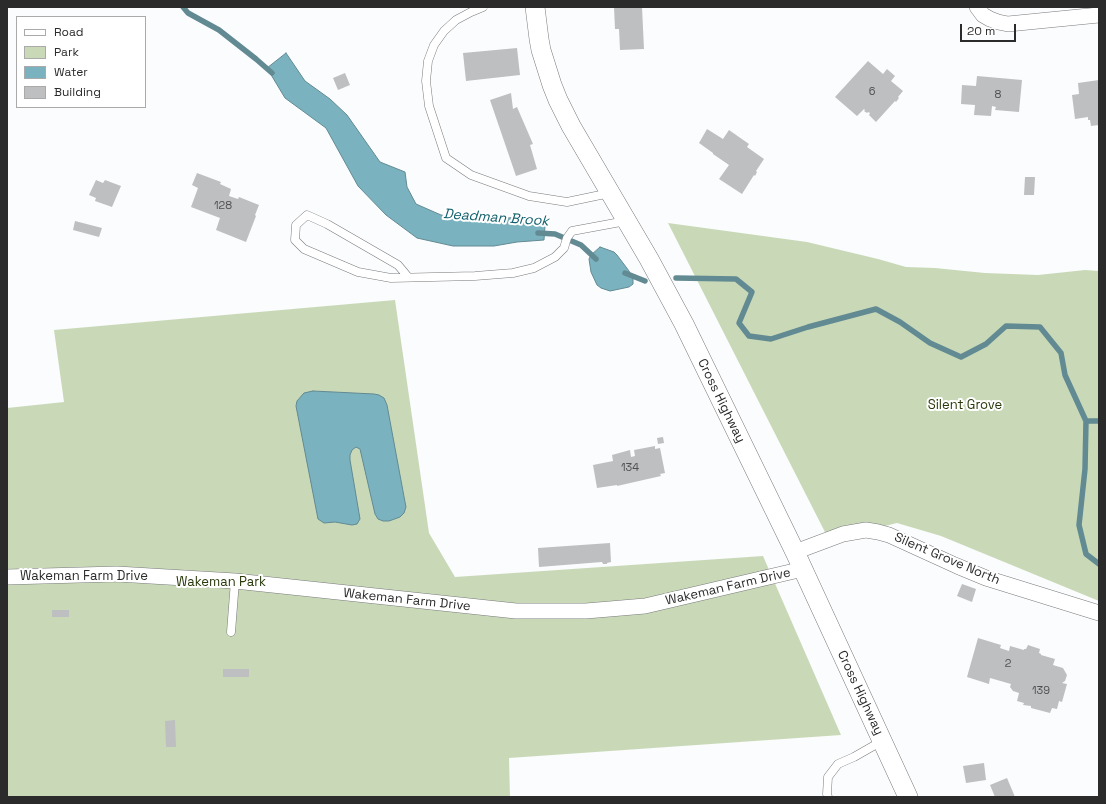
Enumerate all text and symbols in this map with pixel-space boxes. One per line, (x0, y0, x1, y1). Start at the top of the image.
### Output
legend (16, 16, 146, 108)
scale bar (962, 16, 1018, 42)
text: 20 m (967, 23, 995, 39)
text: Road (54, 24, 83, 40)
text: Park (54, 44, 79, 60)
text: Water (54, 64, 88, 80)
text: Building (54, 84, 101, 100)
house number: 6 (869, 85, 875, 99)
house number: 8 (995, 88, 1001, 102)
house number: 128 (214, 199, 232, 213)
water label: Deadman Brook (443, 206, 549, 230)
street label: Cross Highway (694, 356, 748, 446)
park label: Silent Grove (928, 397, 1002, 413)
house number: 134 (621, 461, 639, 475)
street label: Silent Grove North (892, 530, 1002, 588)
street label: Wakeman Farm Drive (664, 565, 792, 609)
street label: Wakeman Farm Drive (20, 568, 148, 584)
park label: Wakeman Park (176, 574, 266, 590)
street label: Wakeman Farm Drive (343, 586, 471, 614)
street label: Cross Highway (834, 648, 886, 738)
house number: 2 (1005, 657, 1011, 671)
house number: 139 (1032, 684, 1050, 698)

